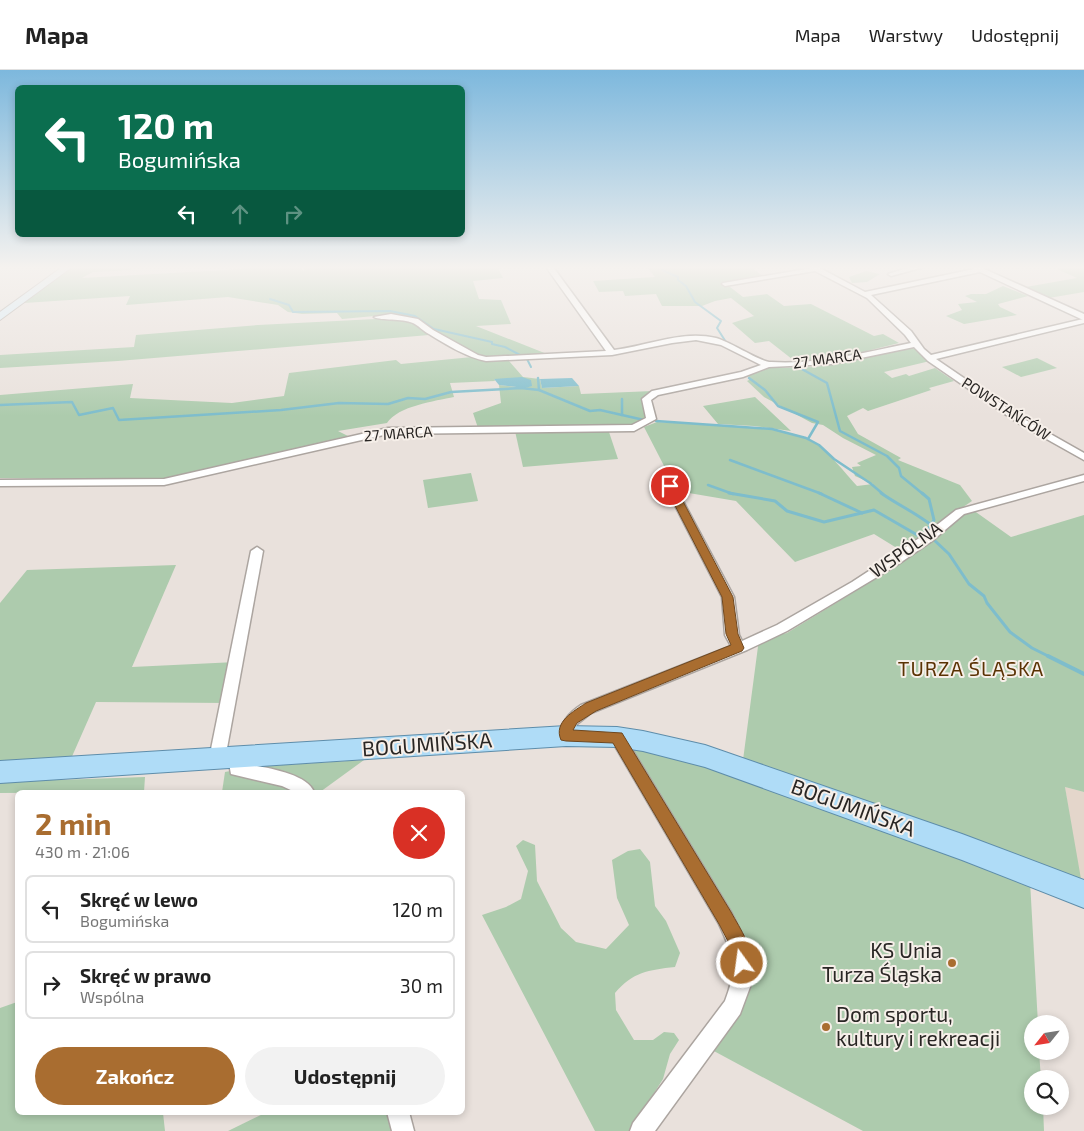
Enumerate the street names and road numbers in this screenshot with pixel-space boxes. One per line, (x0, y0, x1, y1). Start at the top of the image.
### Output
street label: 27 MARCA (791, 344, 863, 372)
street label: POWSTAŃCÓW (959, 373, 1054, 443)
street label: 27 MARCA (363, 422, 434, 444)
street label: WSPÓLNA (865, 516, 946, 582)
street label: BOGUMIŃSKA (361, 726, 493, 761)
street label: BOGUMIŃSKA (788, 773, 919, 841)

